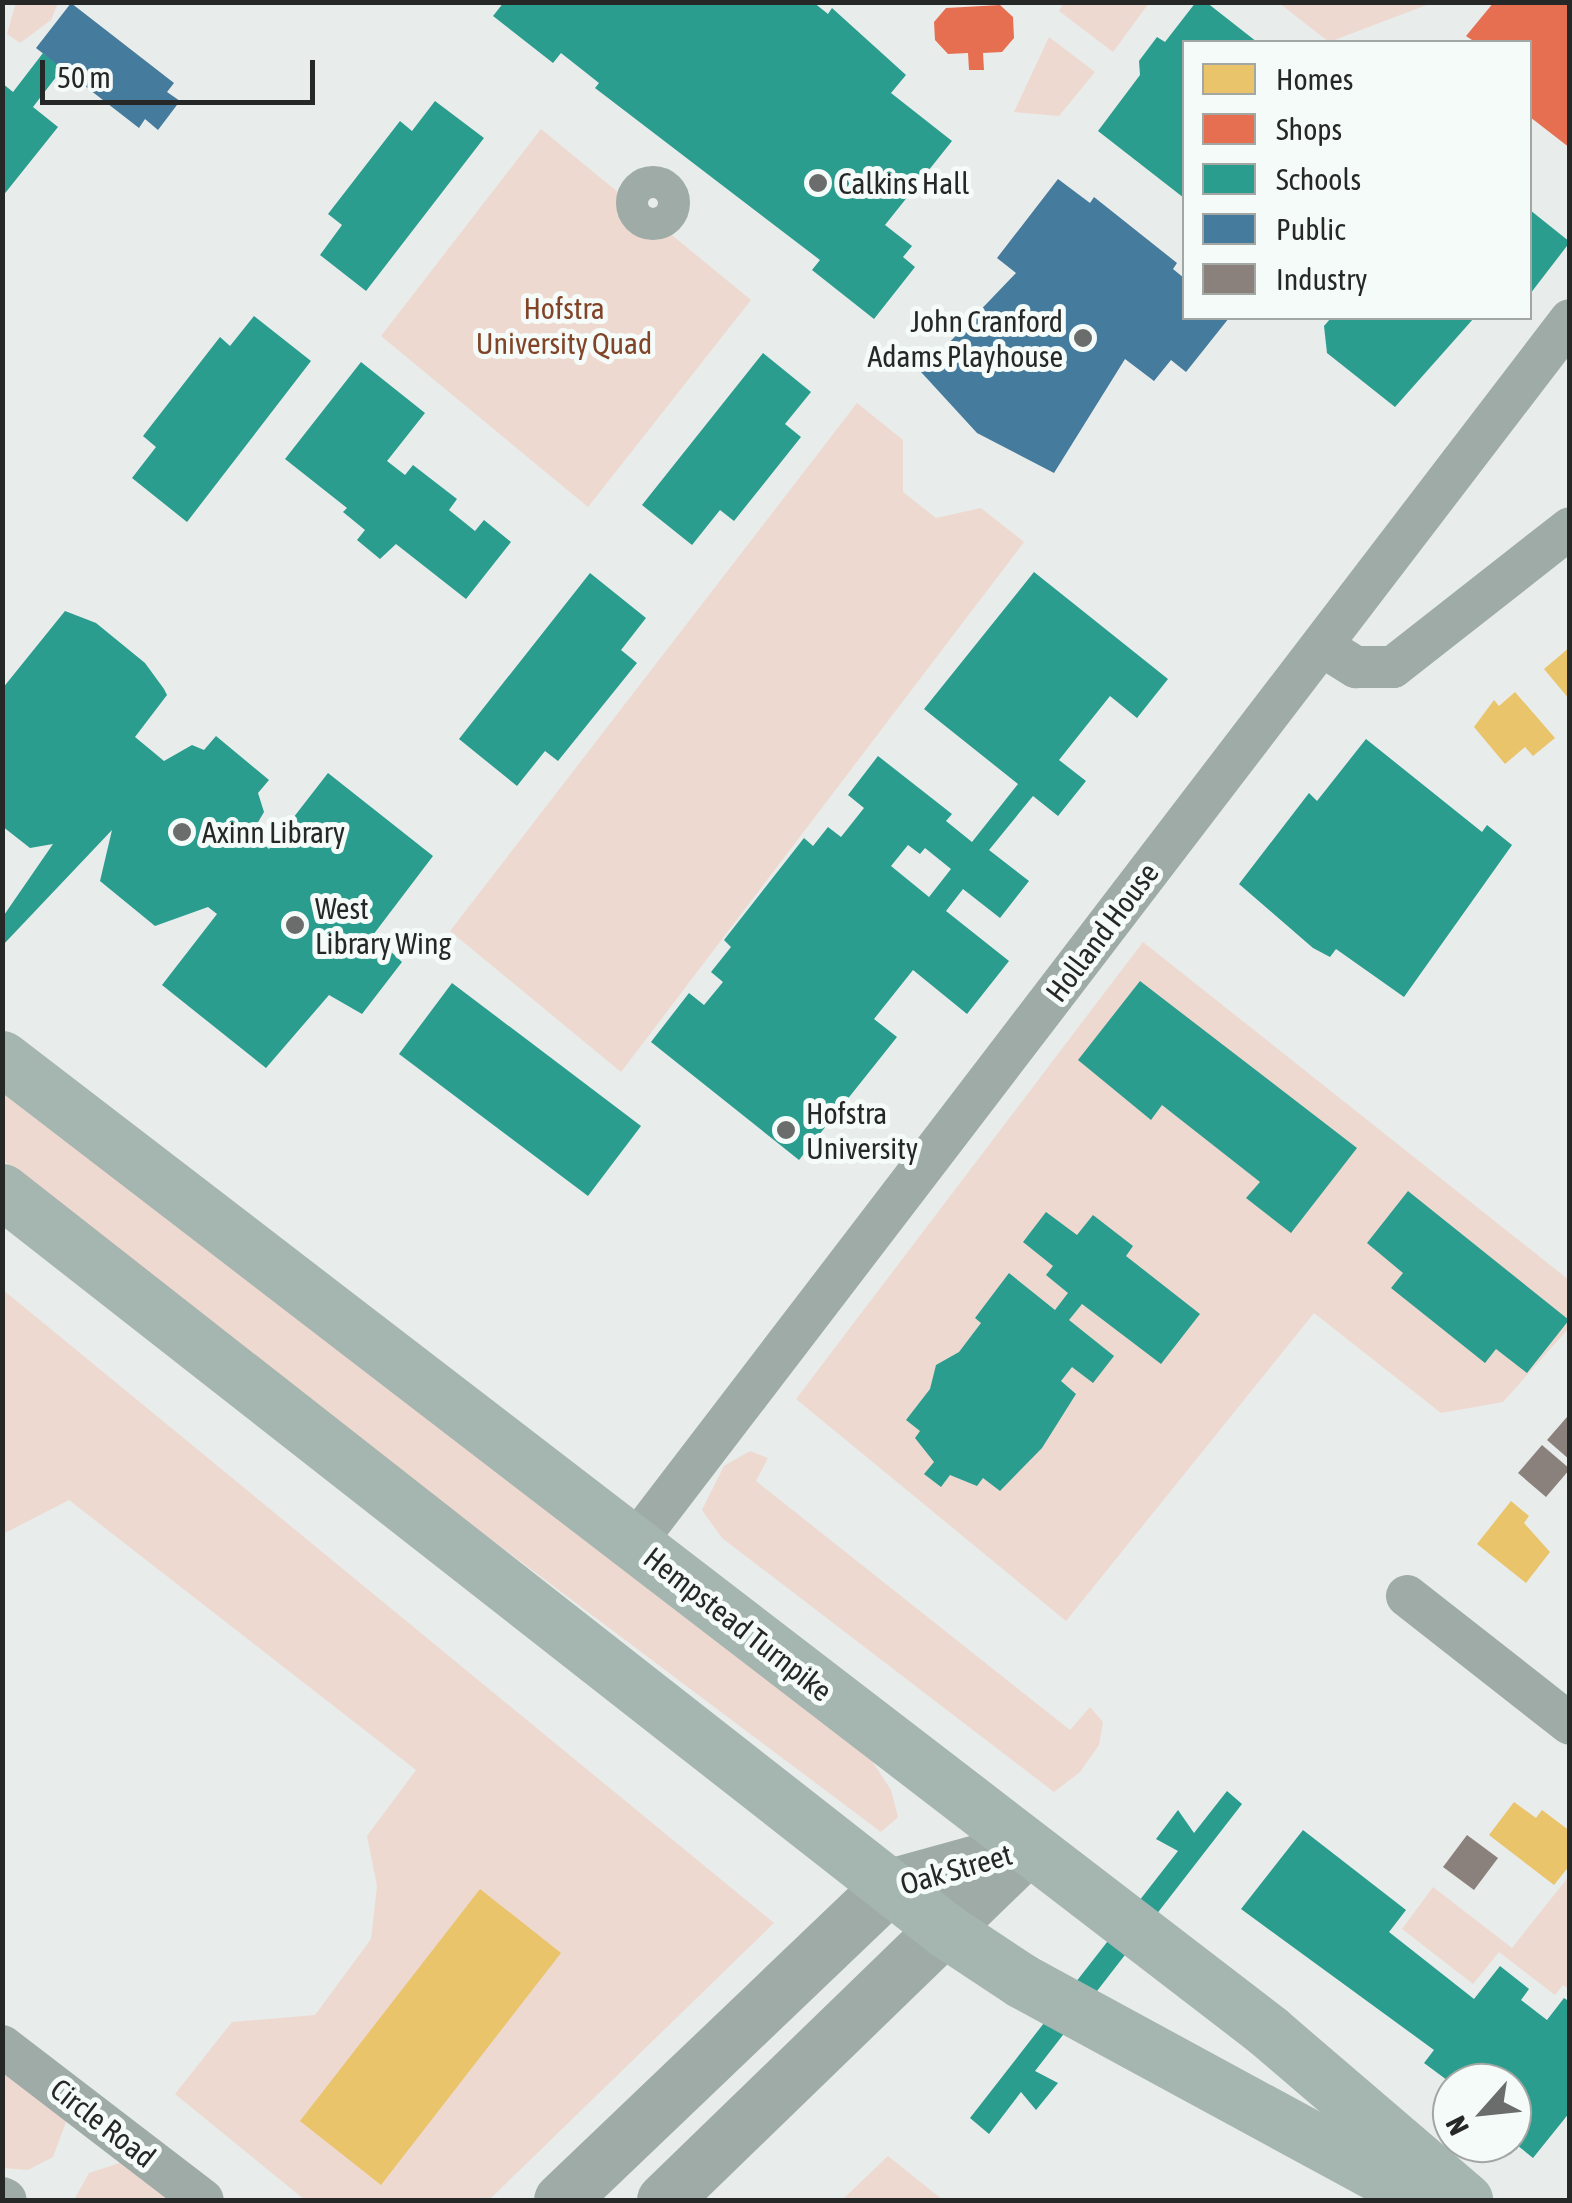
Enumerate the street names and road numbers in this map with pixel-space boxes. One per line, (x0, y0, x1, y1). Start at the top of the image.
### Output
street label: Holland House (1038, 855, 1166, 1009)
street label: Hempstead Turnpike (637, 1539, 839, 1709)
street label: Oak Street (896, 1836, 1016, 1902)
street label: Circle Road (43, 2071, 163, 2175)

